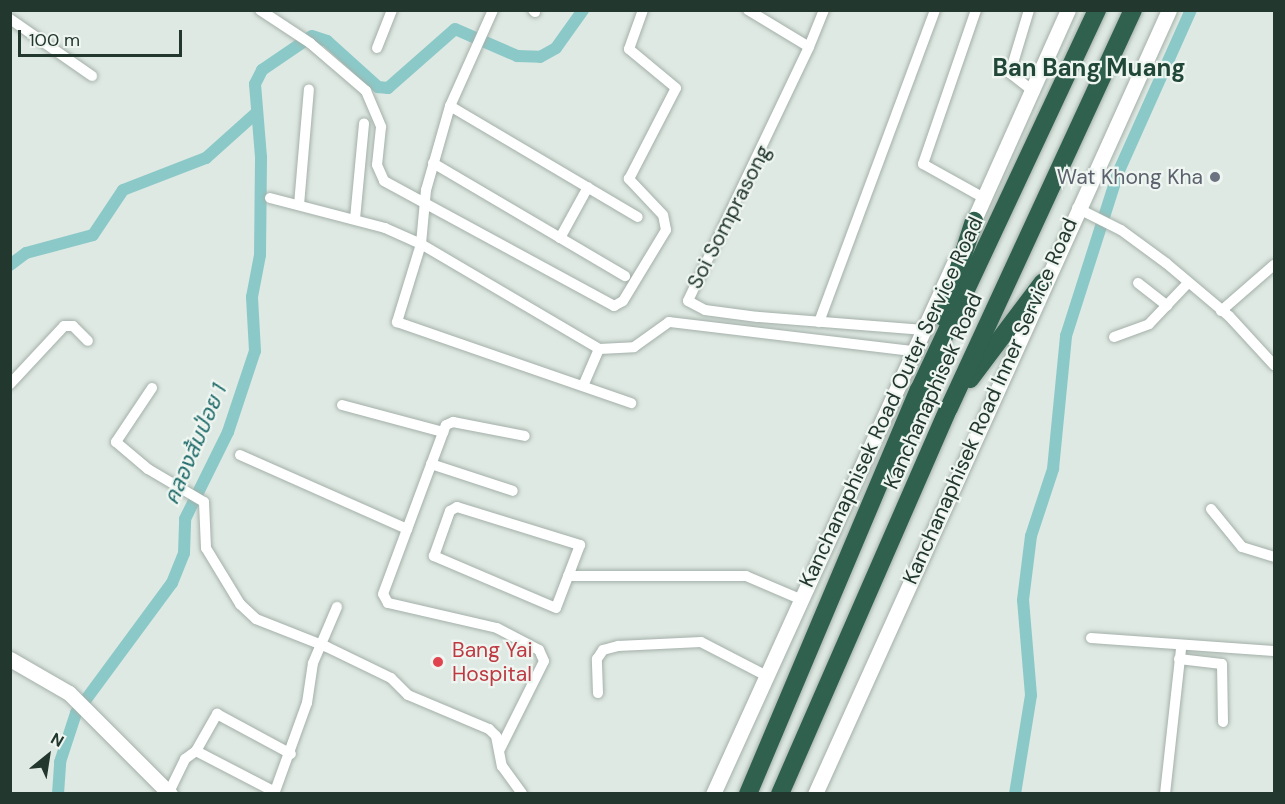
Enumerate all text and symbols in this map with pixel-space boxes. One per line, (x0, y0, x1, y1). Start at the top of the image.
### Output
scale bar (21, 18, 184, 56)
text: 100 m (29, 28, 80, 52)
district label: Ban Bang Muang (992, 54, 1186, 82)
street label: Soi Somprasong (682, 141, 776, 293)
place label: Wat Khong Kha (1057, 164, 1203, 190)
marker: Wat Khong Kha (1208, 170, 1222, 184)
street label: Kanchanaphisek Road Outer Service Road (794, 213, 988, 591)
street label: Kanchanaphisek Road Inner Service Road (897, 214, 1083, 588)
street label: Kanchanaphisek Road (878, 289, 988, 493)
water label: คลองส้มป่อย 1 (158, 380, 232, 508)
place label: Bang Yai Hospital (452, 637, 533, 687)
marker: Bang Yai Hospital (429, 653, 447, 671)
north arrow (18, 726, 78, 786)
text: N (47, 728, 68, 752)

